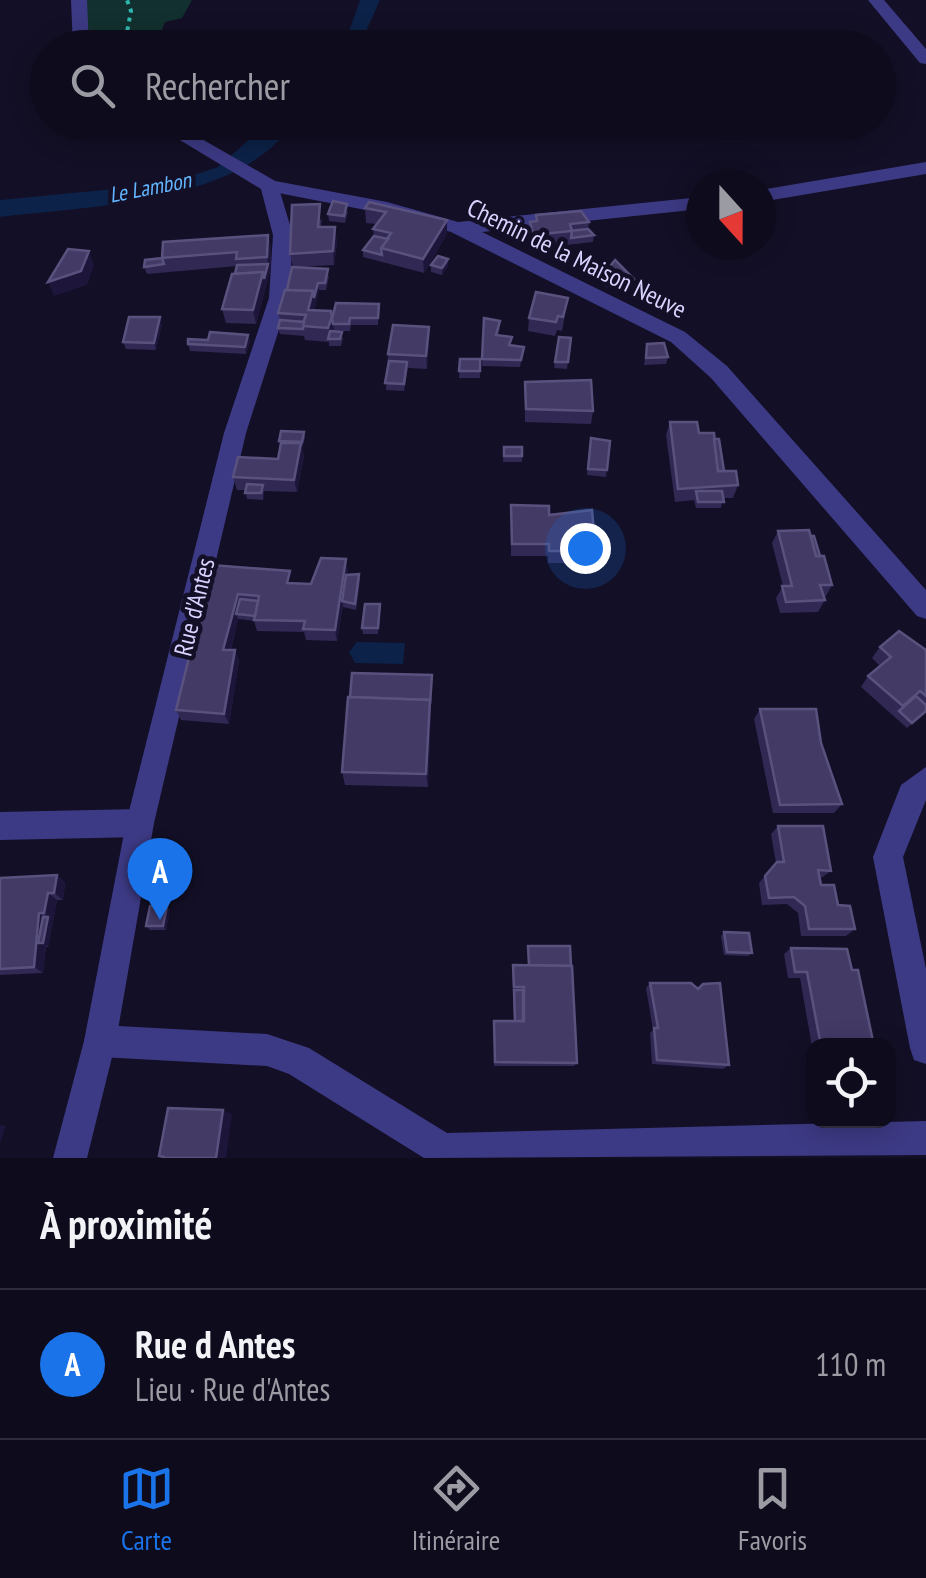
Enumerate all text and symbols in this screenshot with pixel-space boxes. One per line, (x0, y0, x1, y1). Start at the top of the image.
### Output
search box (30, 30, 896, 140)
icon: search (65, 58, 120, 113)
text: Rechercher (145, 61, 290, 110)
water label: Le Lambon (107, 165, 195, 209)
north arrow (686, 170, 776, 260)
street label: Chemin de la Maison Neuve (462, 191, 692, 325)
your location (560, 523, 611, 574)
street label: Rue d'Antes (166, 555, 222, 659)
pin: A (128, 838, 192, 920)
map controls (806, 1038, 896, 1128)
button: locate (806, 1038, 896, 1128)
text: À proximité (40, 1196, 212, 1251)
text: Rue d Antes (135, 1319, 295, 1368)
text: A (64, 1343, 81, 1385)
text: 110 m (815, 1343, 886, 1385)
text: Lieu · Rue d'Antes (135, 1368, 330, 1410)
tab: Carte (119, 1461, 174, 1558)
tab: Itinéraire (412, 1461, 500, 1558)
tab: Favoris (738, 1461, 807, 1558)

